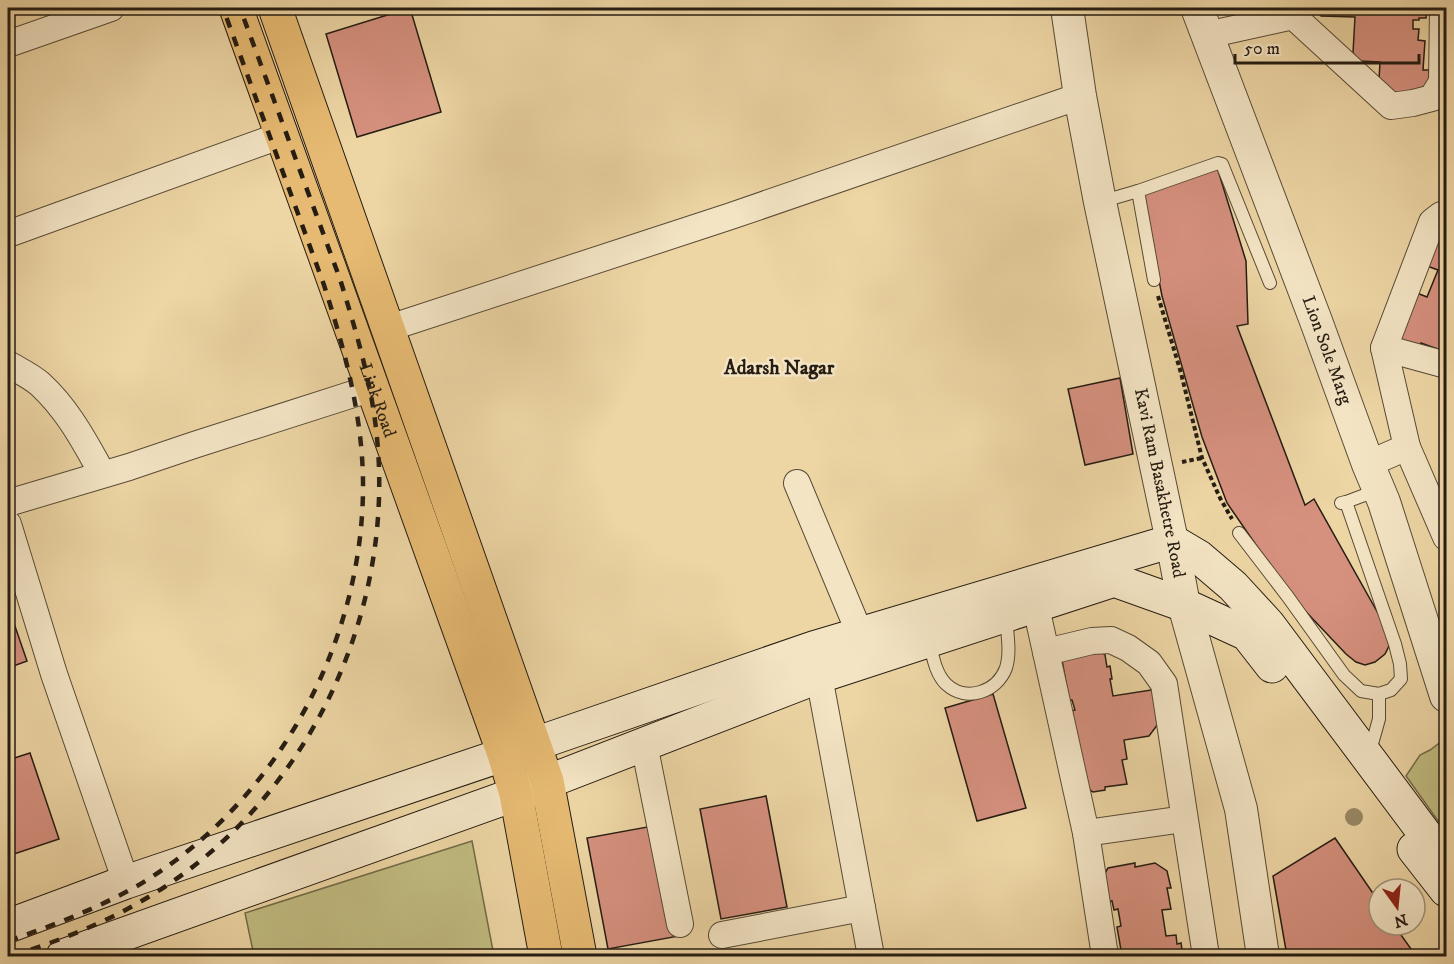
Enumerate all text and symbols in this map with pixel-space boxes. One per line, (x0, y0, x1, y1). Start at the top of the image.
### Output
scale bar (1235, 27, 1420, 65)
text: 50 m (1244, 38, 1280, 60)
street label: Lion Sole Marg (1297, 293, 1357, 408)
district label: Adarsh Nagar (723, 356, 835, 381)
street label: Link Road (354, 360, 400, 440)
street label: Kavi Ram Basakhetre Road (1129, 386, 1190, 580)
north arrow (1367, 877, 1427, 937)
text: N (1392, 909, 1410, 932)

